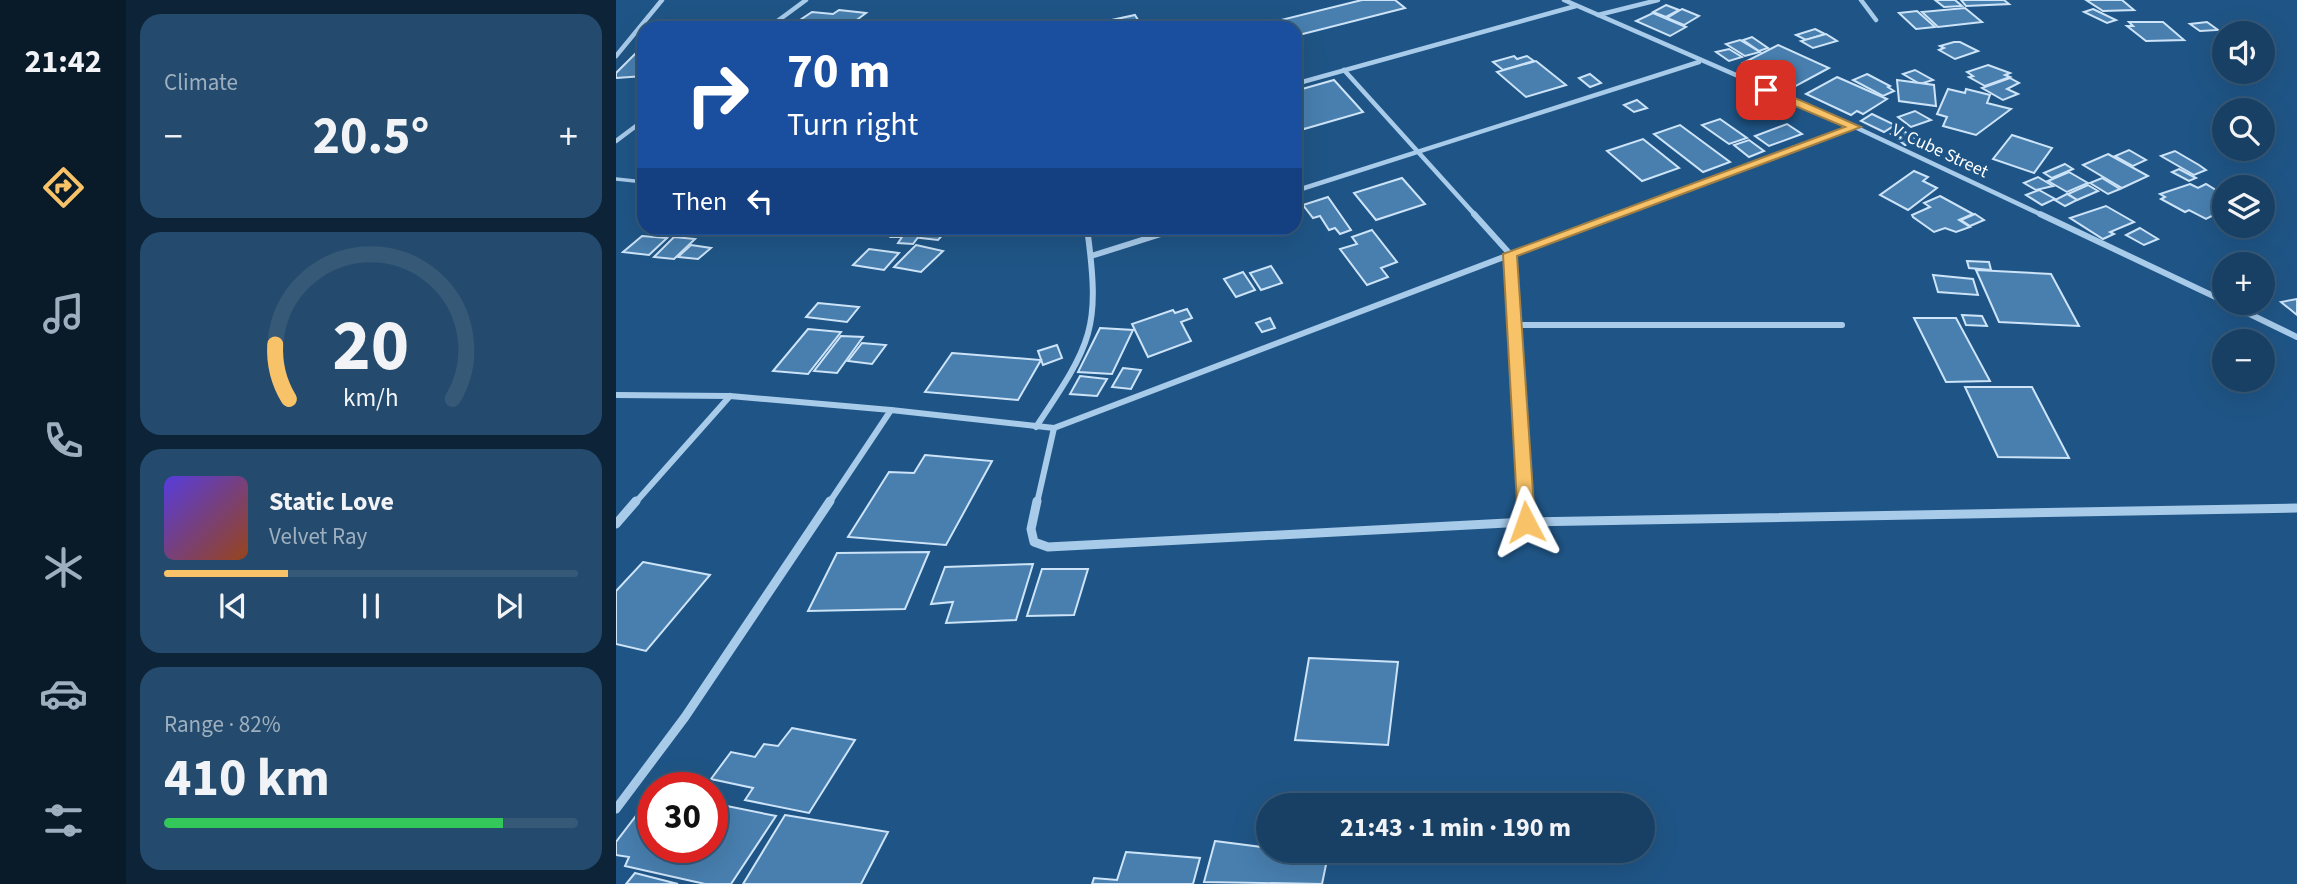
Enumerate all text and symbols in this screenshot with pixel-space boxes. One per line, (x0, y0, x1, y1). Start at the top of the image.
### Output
map controls (2212, 21, 2275, 392)
button: sound (2212, 21, 2275, 84)
text: 70 m (787, 37, 891, 107)
text: 21:42 (24, 39, 102, 85)
icon: right (672, 49, 763, 140)
pin (1736, 60, 1796, 120)
text: Climate (164, 66, 238, 99)
icon: arrive (1747, 71, 1785, 109)
button: search (2212, 98, 2275, 161)
text: 20.5° (313, 100, 429, 174)
text: Turn right (787, 102, 918, 148)
text: − (164, 110, 183, 164)
text: + (559, 110, 578, 164)
street label: V. Cube Street (1888, 118, 1992, 184)
icon: directions (39, 163, 88, 212)
button: layers (2212, 175, 2275, 238)
icon: left (741, 182, 779, 220)
text: Then (672, 183, 727, 220)
button: + (2212, 252, 2275, 315)
icon: music (39, 289, 88, 338)
text: 20 (333, 295, 409, 399)
button: − (2212, 329, 2275, 392)
text: km/h (343, 380, 399, 416)
icon: phone (39, 416, 88, 465)
text: Static Love (269, 483, 394, 520)
position arrow (1489, 485, 1563, 559)
text: Velvet Ray (269, 520, 367, 553)
icon: climate (39, 543, 88, 592)
icon: previous (214, 587, 252, 625)
icon: pause (352, 587, 390, 625)
icon: next (490, 587, 528, 625)
icon: car (39, 669, 88, 718)
text: Range · 82% (164, 708, 281, 741)
text: 410 km (164, 742, 330, 816)
speed limit sign: 30 (637, 772, 728, 863)
icon: filters (39, 796, 88, 845)
text: 21:43 · 1 min · 190 m (1340, 809, 1571, 846)

